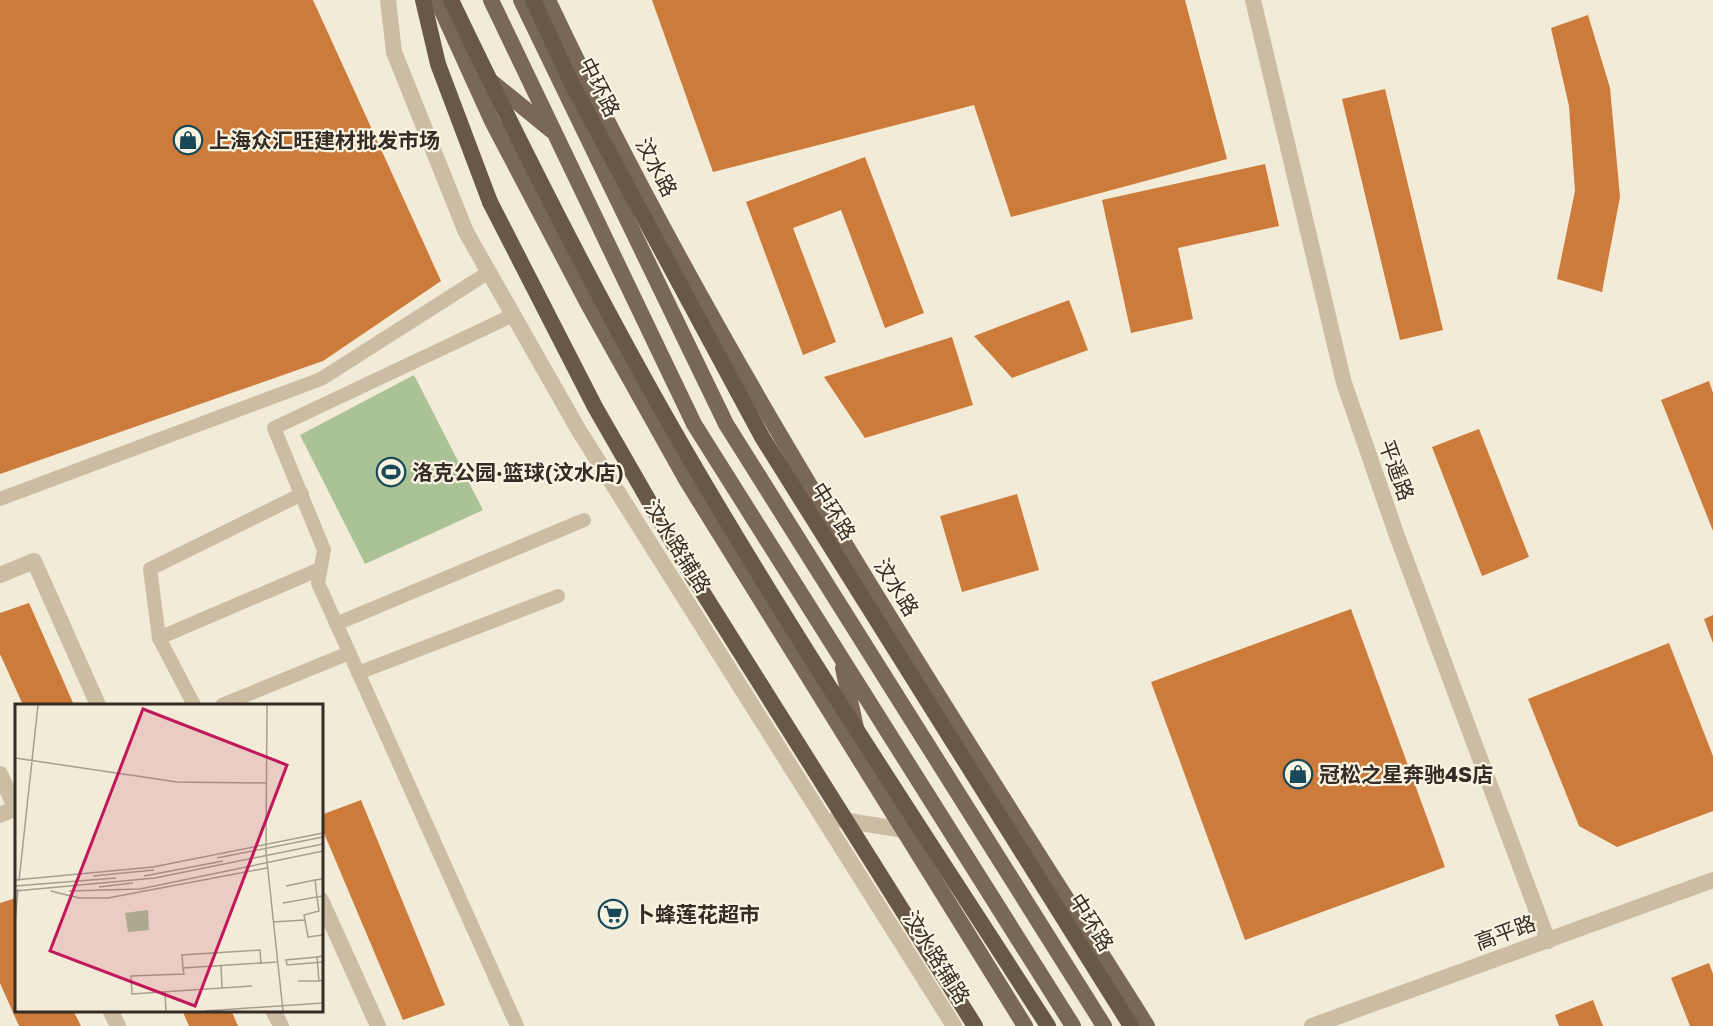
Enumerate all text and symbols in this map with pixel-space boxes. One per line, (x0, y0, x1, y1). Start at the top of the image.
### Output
street label: 中环路 (574, 53, 626, 121)
shop icon: 上海众汇旺建材批发市场 (172, 124, 204, 156)
place label: 上海众汇旺建材批发市场 (209, 127, 440, 153)
street label: 汶水路 (631, 133, 683, 201)
street label: 平遥路 (1374, 436, 1420, 504)
sports icon: 洛克公园·篮球(汶水店) (375, 456, 407, 488)
place label: 洛克公园·篮球(汶水店) (412, 459, 624, 485)
street label: 中环路 (806, 477, 862, 545)
street label: 汶水路辅路 (639, 495, 717, 597)
street label: 汶水路 (869, 553, 925, 621)
inset map (15, 704, 322, 1011)
shop icon: 冠松之星奔驰4S店 (1282, 758, 1314, 790)
place label: 冠松之星奔驰4S店 (1319, 761, 1493, 787)
street label: 中环路 (1064, 888, 1120, 956)
supermarket icon: 卜蜂莲花超市 (597, 898, 629, 930)
place label: 卜蜂莲花超市 (634, 901, 760, 927)
street label: 汶水路辅路 (898, 906, 976, 1008)
street label: 高平路 (1471, 909, 1539, 955)

